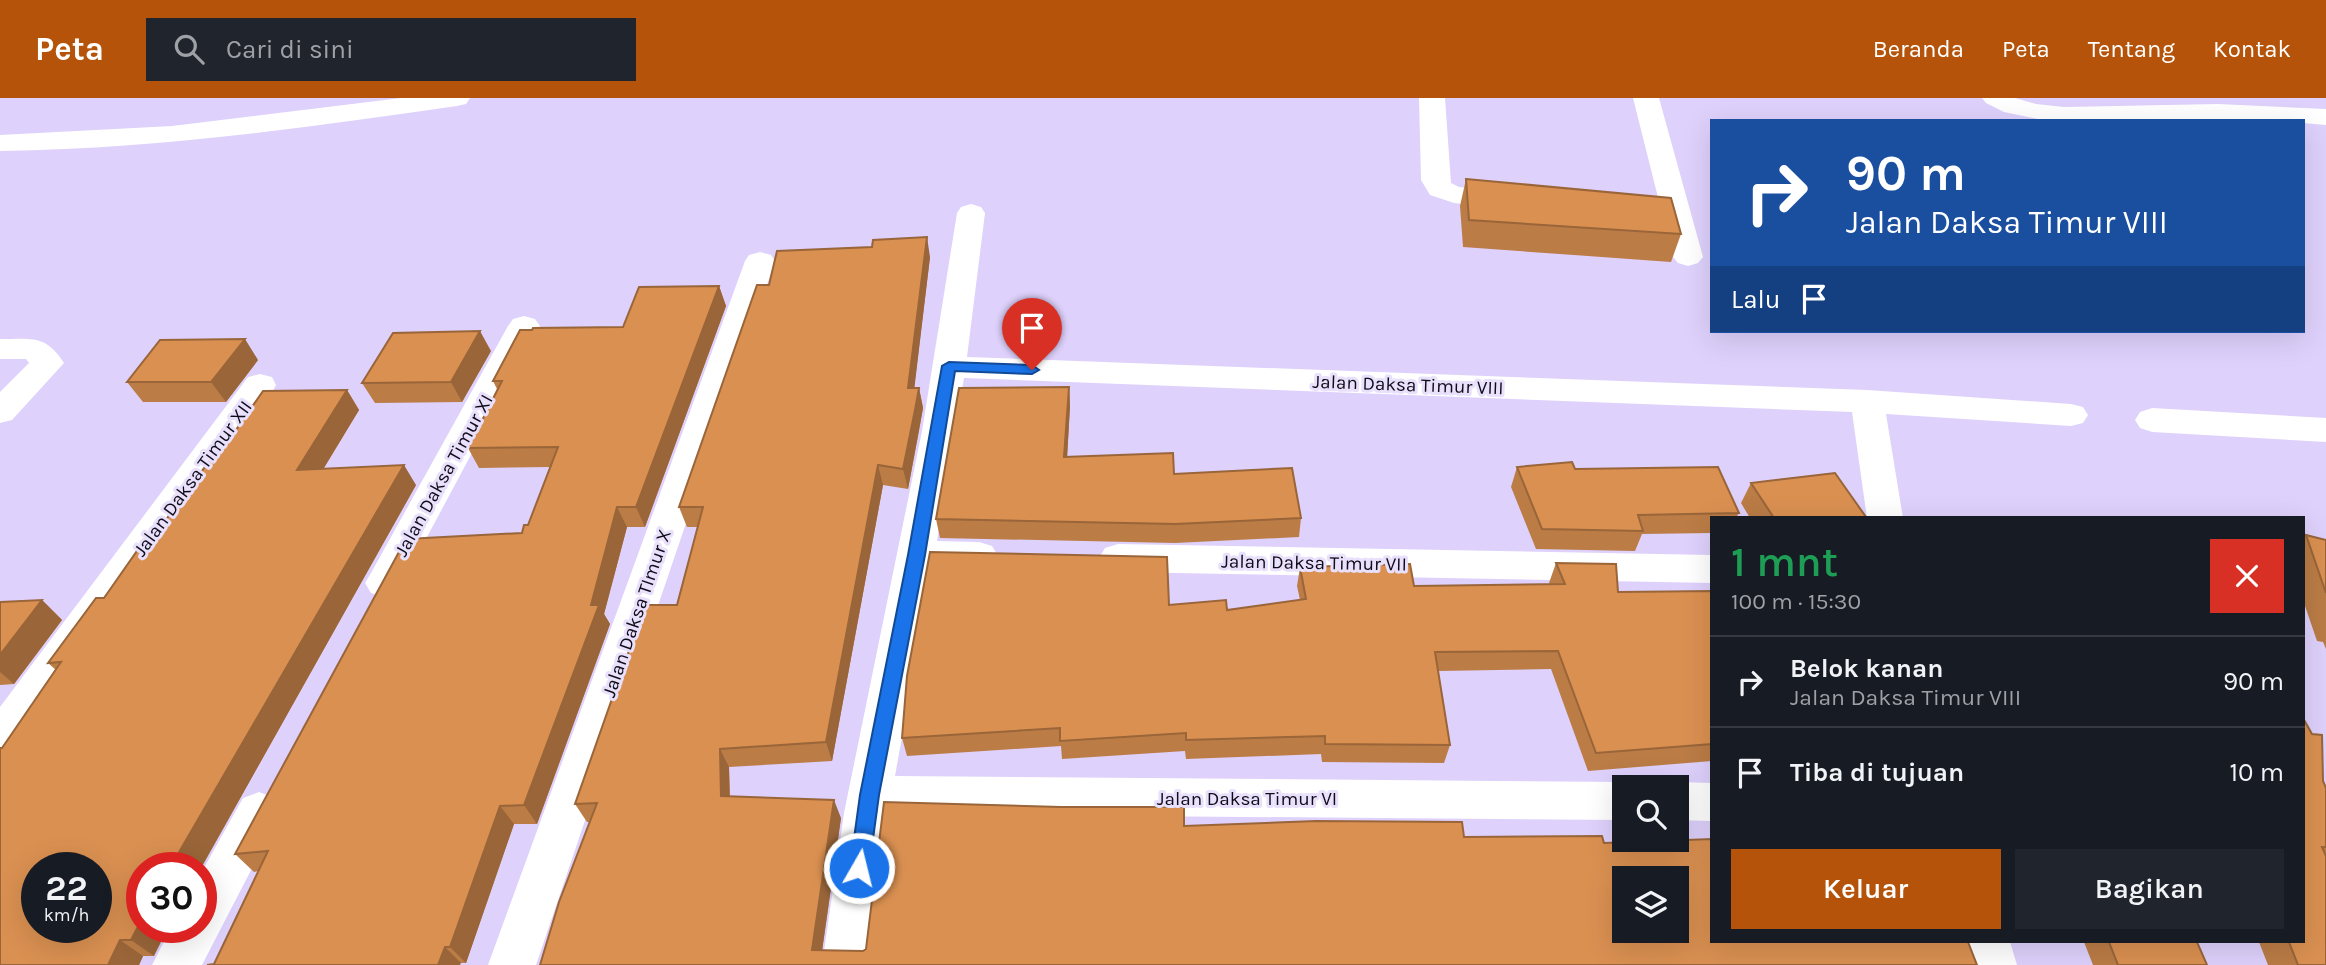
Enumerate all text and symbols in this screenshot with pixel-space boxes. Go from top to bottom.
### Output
search box [146,18,636,81]
text: Peta [35,30,104,68]
icon: search [170,30,208,68]
text: Cari di sini [226,34,354,65]
text: Beranda [1873,35,1964,63]
text: Peta [2002,35,2050,63]
text: Tentang [2088,35,2175,63]
text: Kontak [2213,35,2291,63]
text: 90 m [1846,145,1966,202]
icon: right [1731,147,1822,238]
text: Jalan Daksa Timur VIII [1846,204,2168,241]
icon: arrive [1795,280,1833,318]
text: Lalu [1731,284,1781,315]
pin [1002,298,1062,370]
icon: arrive [1013,309,1051,347]
street label: Jalan Daksa Timur VIII [1312,371,1504,399]
street label: Jalan Daksa Timur XI [390,391,498,560]
street label: Jalan Daksa Timur XII [129,396,257,561]
street label: Jalan Daksa TImur X [598,526,676,700]
text: 1 mnt [1731,537,1838,587]
button: close [2210,539,2284,613]
street label: Jalan Daksa Timur VII [1221,550,1407,576]
text: 100 m · 15:30 [1731,588,1861,615]
text: Belok kanan [1790,653,1943,684]
icon: right [1731,663,1769,701]
text: 90 m [2223,666,2284,697]
text: Jalan Daksa Timur VIII [1790,684,2021,711]
icon: arrive [1731,754,1769,792]
text: Tiba di tujuan [1790,757,1964,788]
text: 10 m [2229,757,2284,788]
map controls [1612,775,1689,943]
button: search [1612,775,1689,852]
street label: Jalan Daksa Timur VI [1157,788,1337,810]
position arrow [822,831,896,905]
button: Keluar [1731,849,2001,929]
button: Bagikan [2015,849,2284,929]
speed limit sign: 30 [126,852,217,943]
button: layers [1612,866,1689,943]
text: 22 [45,868,88,909]
text: km/h [44,904,89,926]

